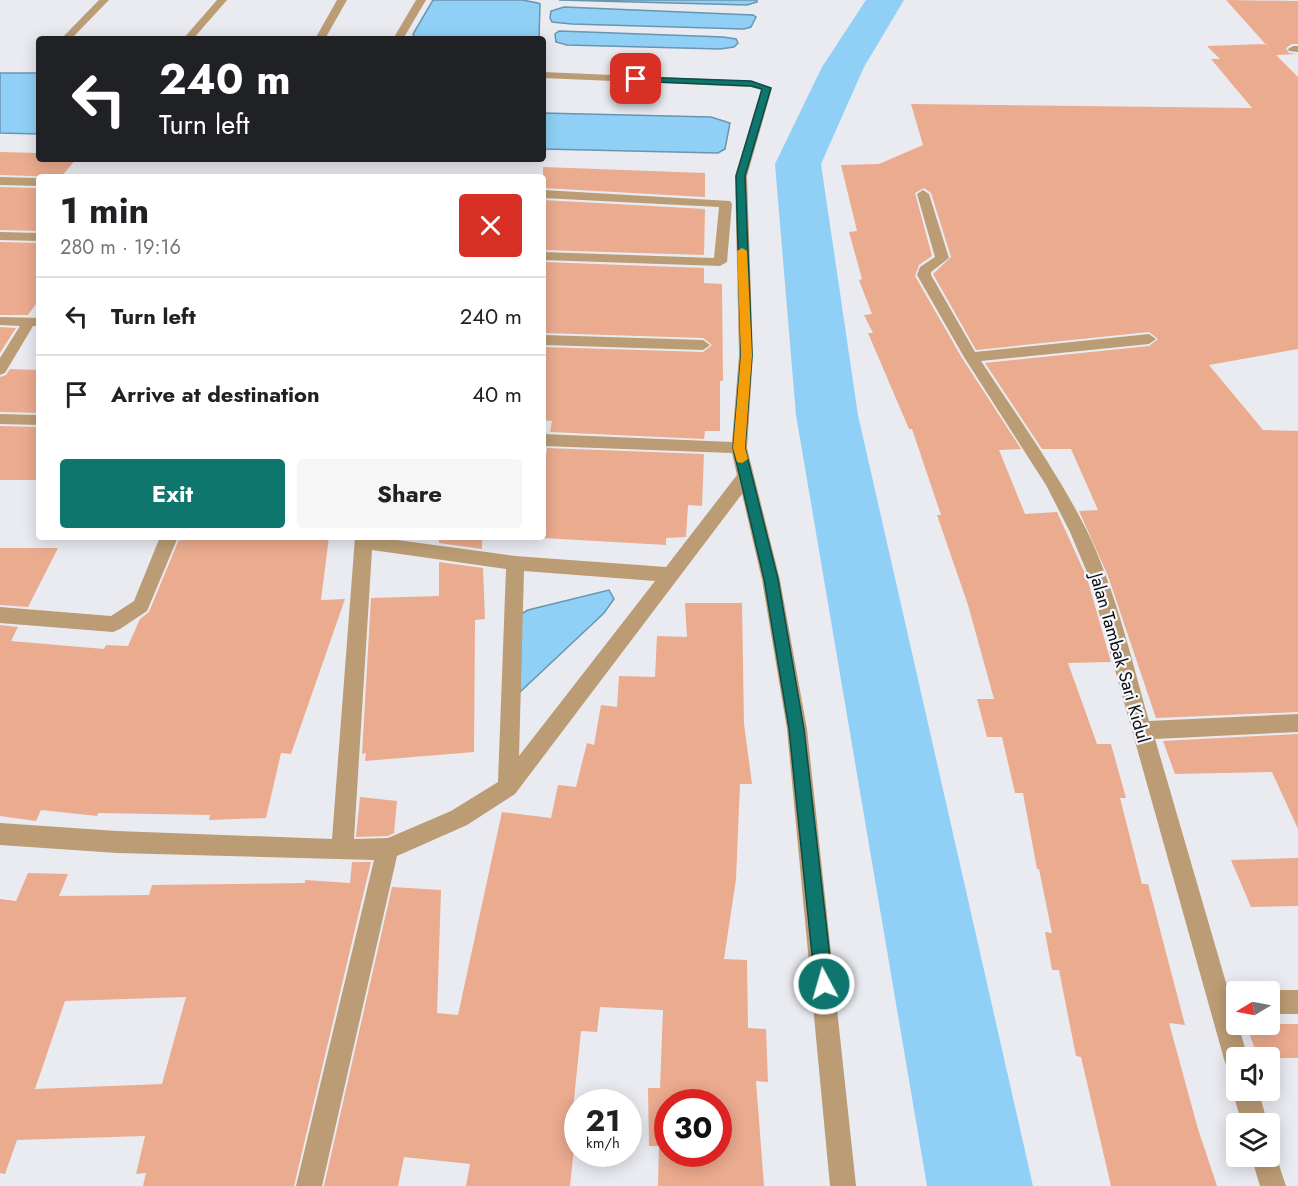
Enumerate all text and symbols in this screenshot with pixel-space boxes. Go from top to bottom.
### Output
text: 240 m [159,49,291,110]
pin [610,53,661,104]
icon: left [60,60,138,138]
icon: arrive [619,62,652,95]
text: Turn left [159,105,249,144]
text: 1 min [60,184,149,236]
button: close [459,194,522,257]
text: 280 m · 19:16 [60,233,181,262]
icon: left [60,300,93,333]
text: Turn left [111,300,196,332]
text: 240 m [460,300,522,332]
icon: arrive [60,378,93,411]
text: Arrive at destination [111,378,320,410]
text: 40 m [472,378,522,410]
button: Exit [60,459,285,528]
button: Share [297,459,522,528]
street label: Jalan Tambak Sari Kidul [1083,568,1157,746]
position arrow [792,952,856,1016]
north arrow [1226,981,1280,1035]
map controls [1226,981,1280,1167]
button: sound [1226,1047,1280,1101]
speed limit sign: 30 [654,1089,732,1167]
text: 21 [586,1099,620,1142]
button: layers [1226,1113,1280,1167]
text: km/h [586,1132,620,1154]

